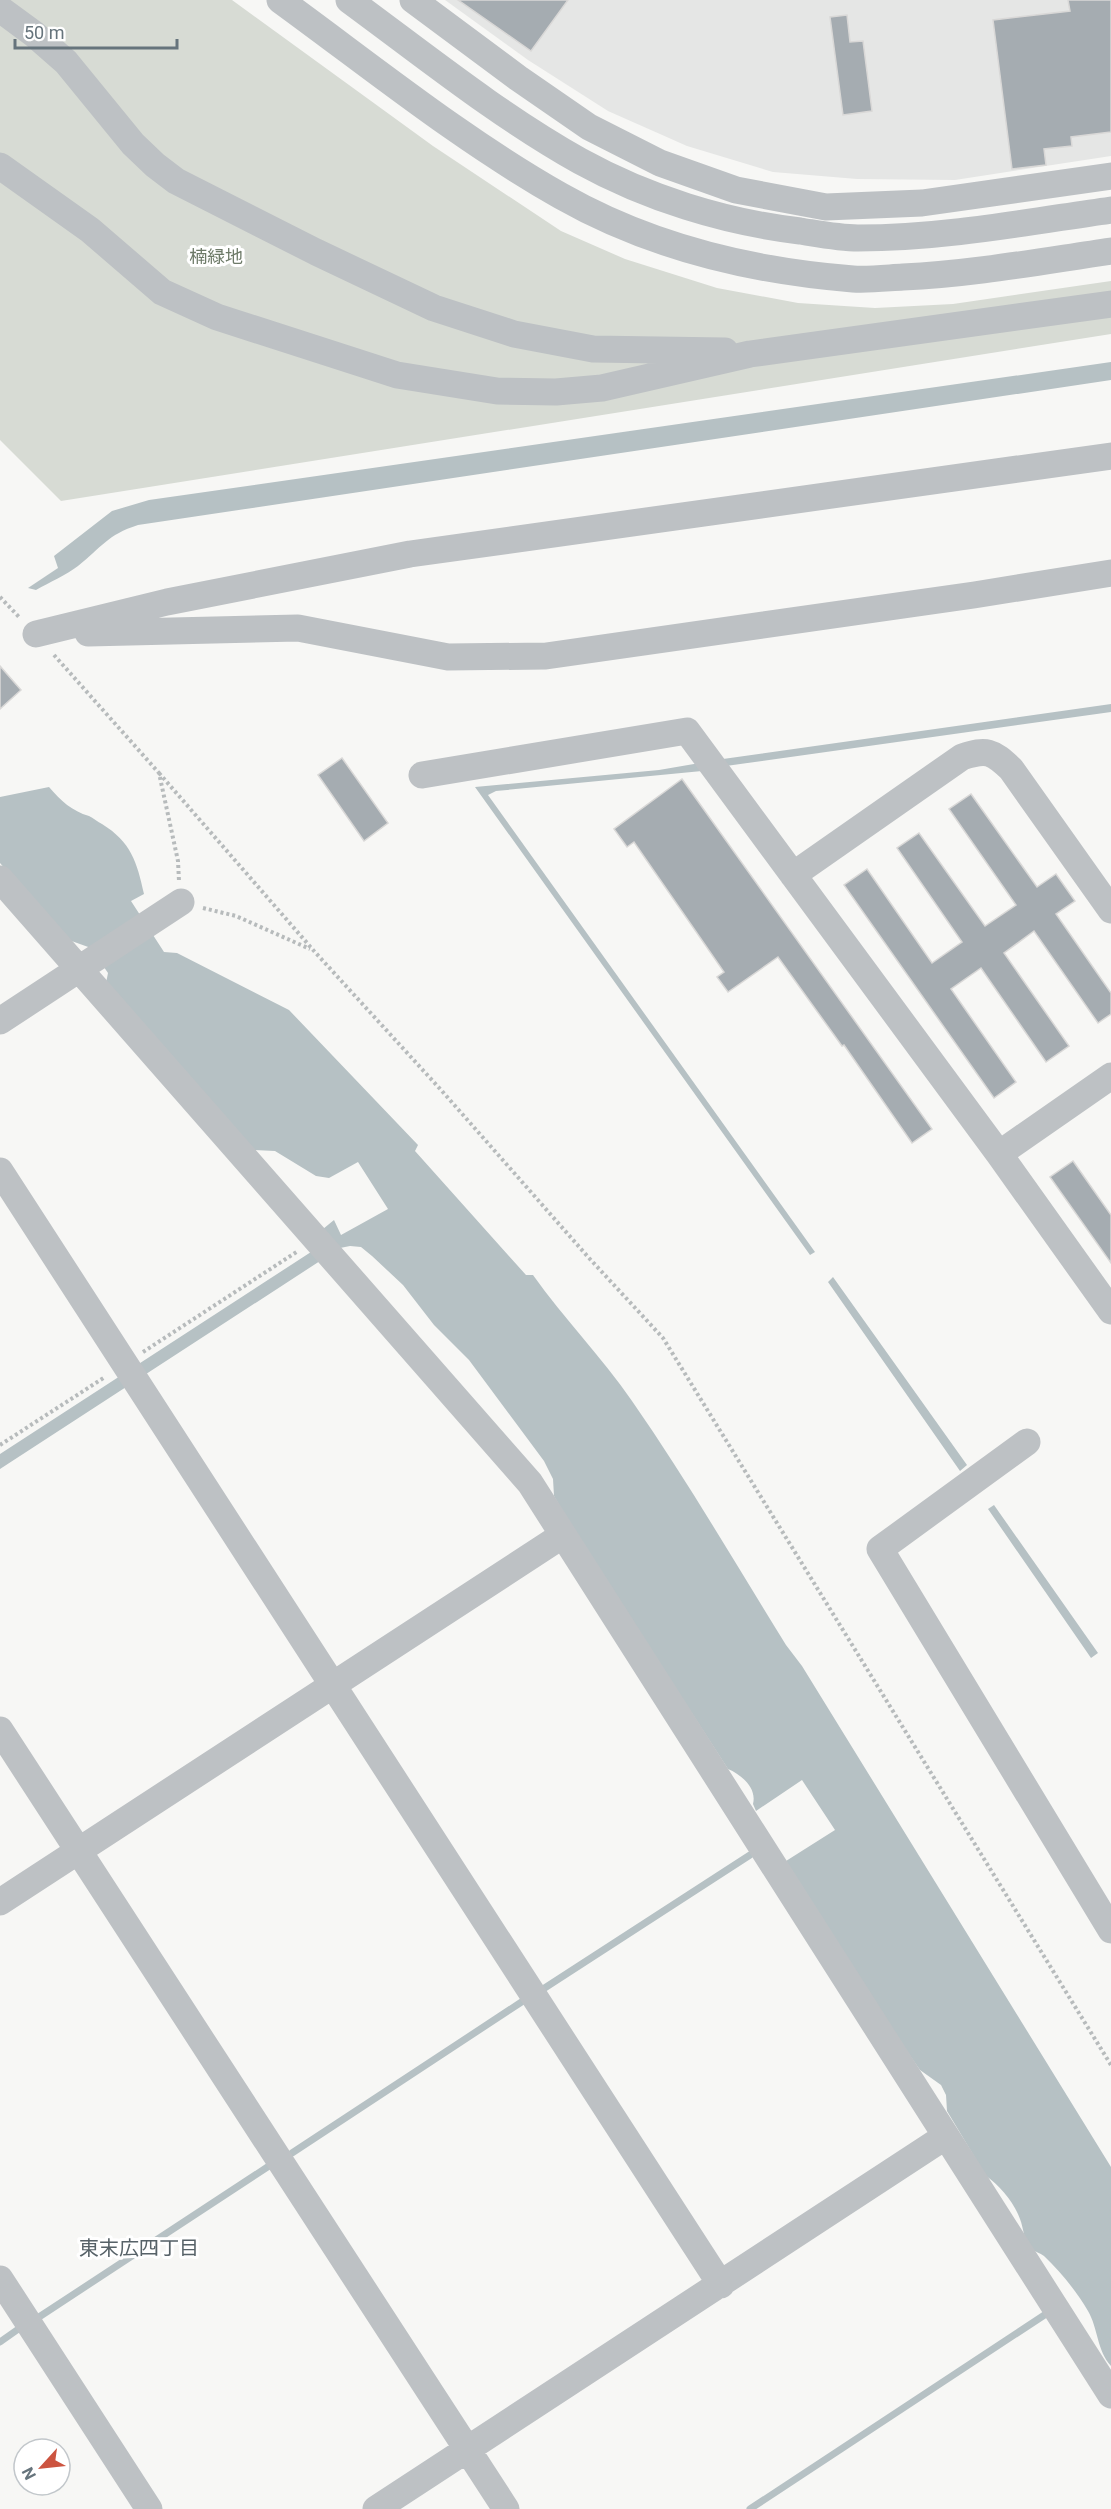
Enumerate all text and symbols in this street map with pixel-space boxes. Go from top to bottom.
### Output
scale bar [15,12,177,50]
text: 50 m [24,22,64,43]
park label: 楠緑地 [189,246,243,267]
district label: 東末広四丁目 [79,2236,199,2260]
north arrow [12,2437,72,2497]
text: N [18,2464,40,2483]

